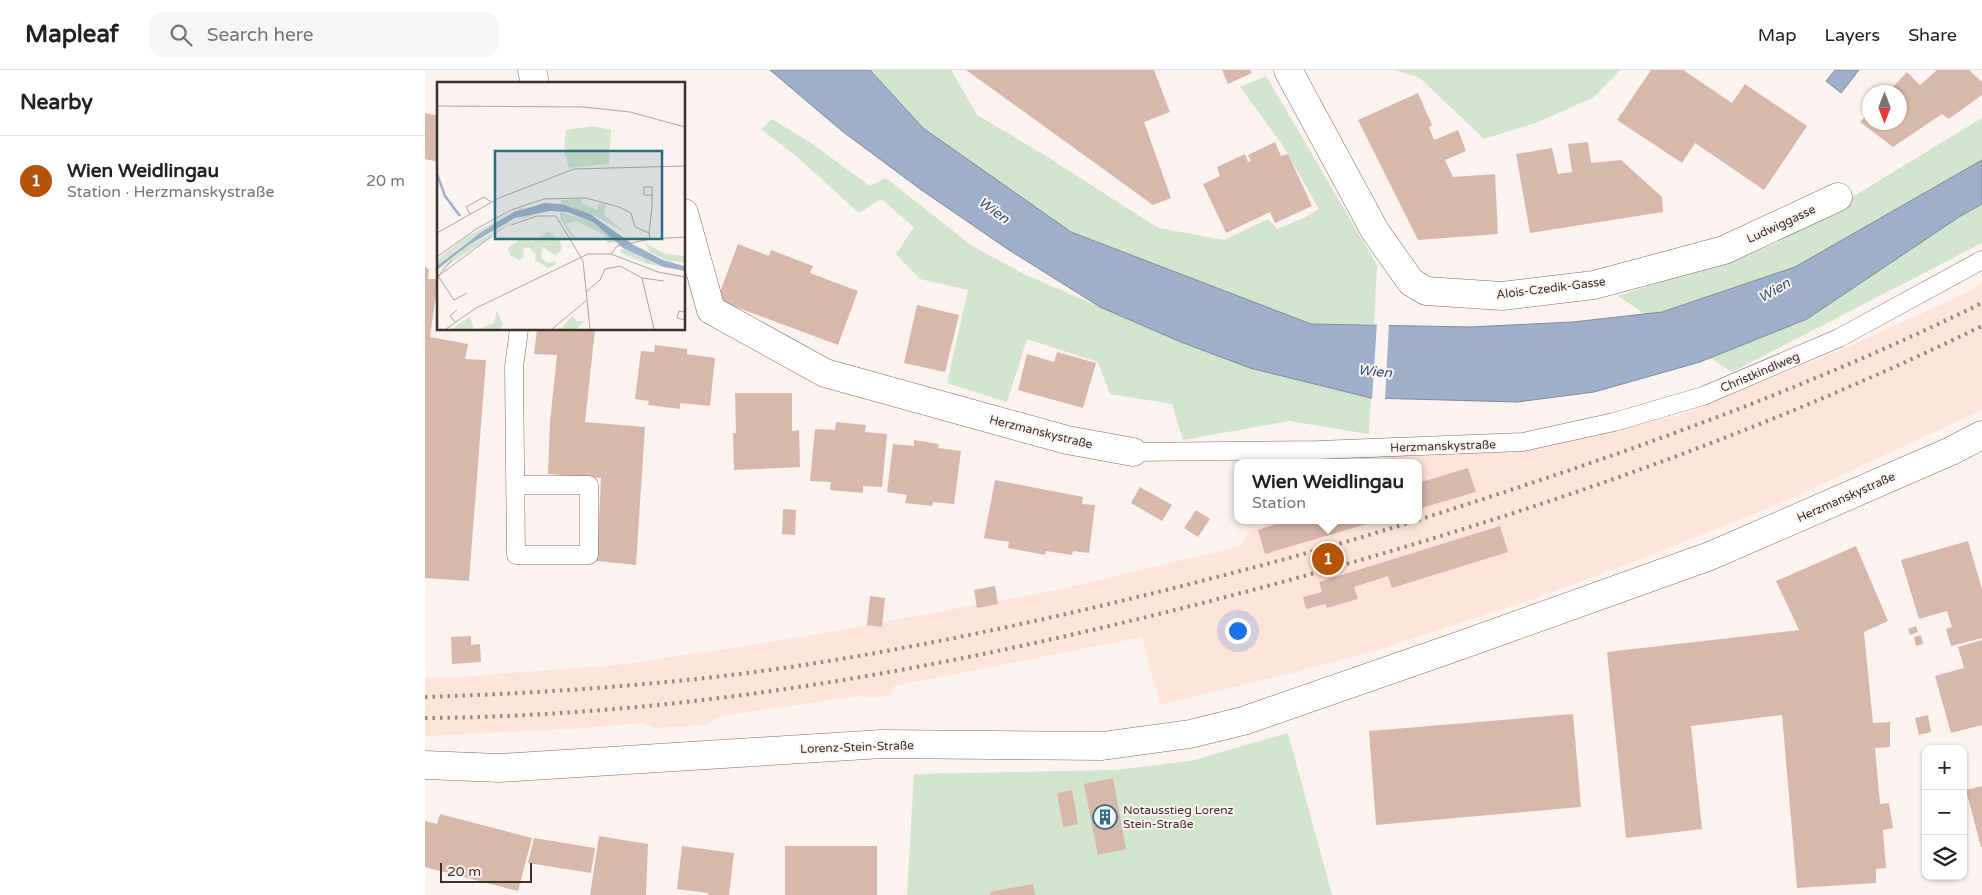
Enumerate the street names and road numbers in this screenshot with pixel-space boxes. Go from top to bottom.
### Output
street label: Ludwiggasse [1744,202,1818,246]
street label: Alois-Czedik-Gasse [1496,274,1607,302]
street label: Christkindlweg [1718,349,1802,395]
street label: Herzmanskystraße [988,412,1094,452]
street label: Herzmanskystraße [1390,437,1496,455]
street label: Herzmanskystraße [1795,469,1897,525]
street label: Lorenz-Stein-Straße [800,738,914,756]

